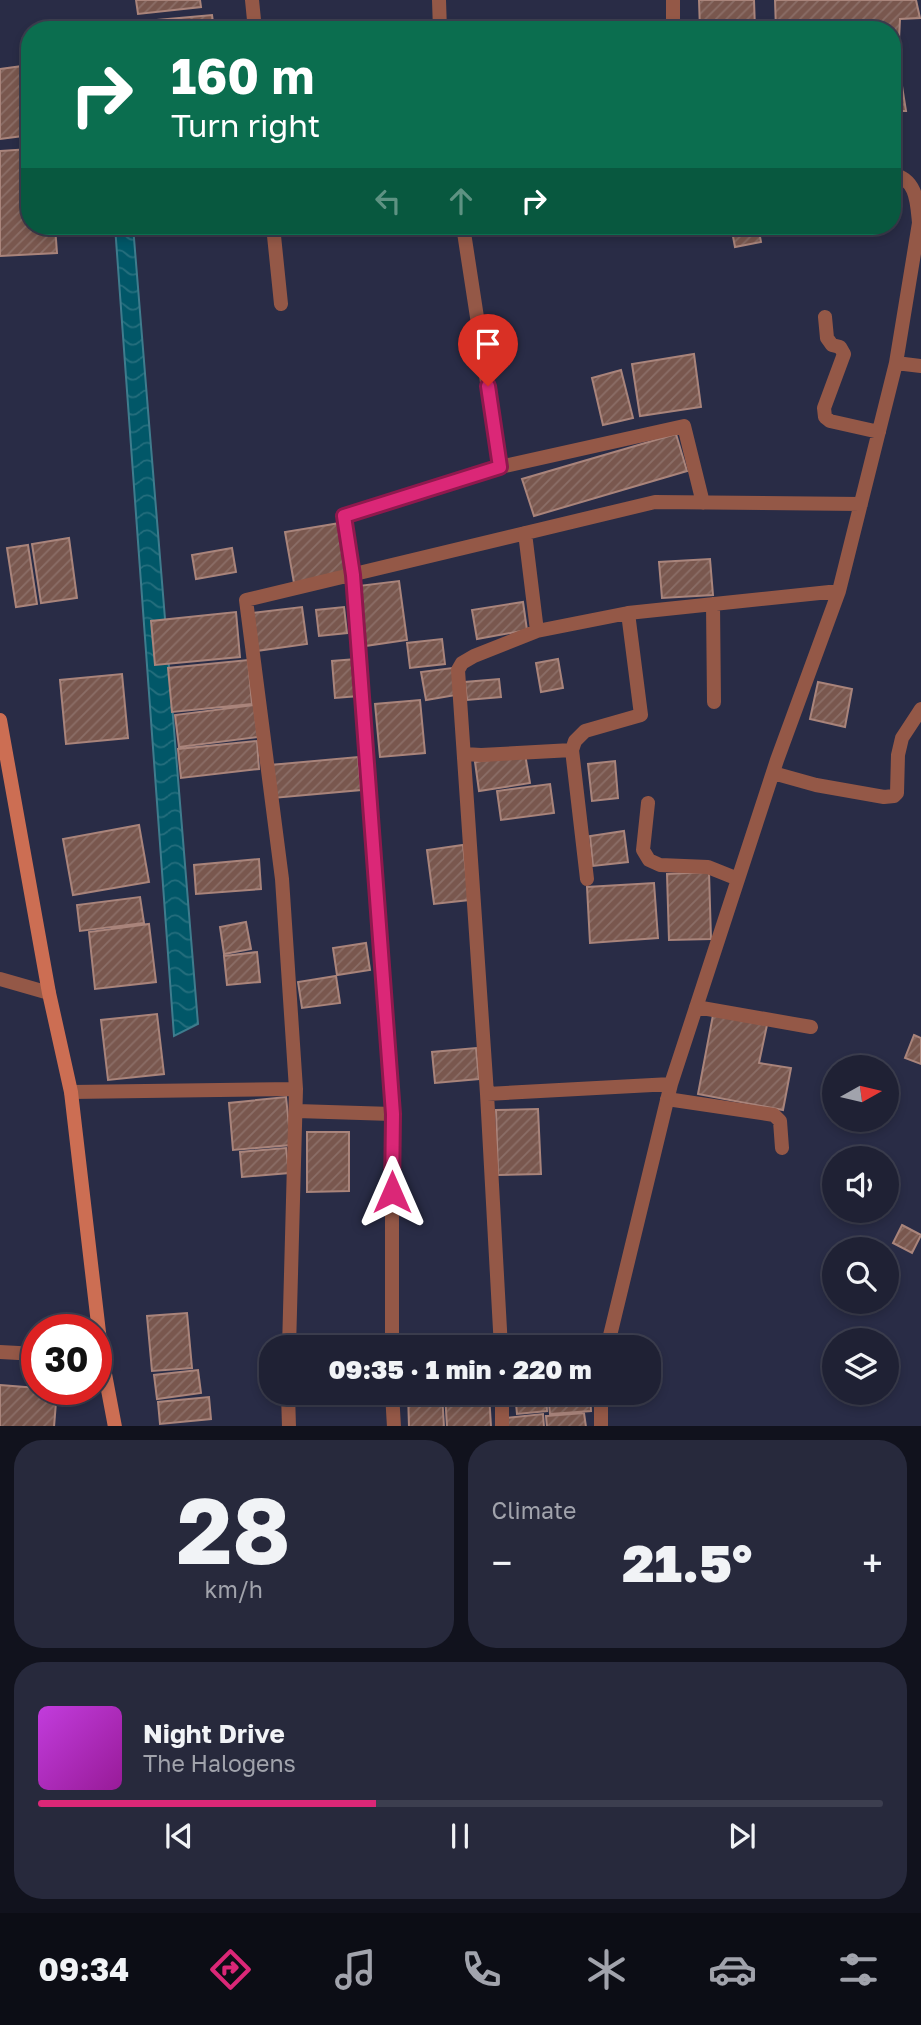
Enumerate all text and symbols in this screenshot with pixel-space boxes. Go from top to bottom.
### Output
text: 160 m [171,46,314,105]
icon: right [56,49,147,140]
text: Turn right [171,106,320,144]
icon: left [369,182,407,220]
icon: ahead [442,182,480,220]
icon: right [515,182,553,220]
pin [458,314,518,386]
icon: arrive [469,325,507,363]
north arrow [822,1055,900,1132]
map controls [822,1055,899,1405]
button: sound [822,1146,899,1223]
position arrow [355,1155,429,1229]
button: search [822,1237,899,1314]
speed limit sign: 30 [21,1314,112,1405]
button: layers [822,1328,899,1405]
text: 09:35 · 1 min · 220 m [328,1354,592,1385]
text: 28 [177,1475,291,1584]
text: Climate [492,1496,576,1524]
text: 21.5° [622,1531,752,1593]
text: − [492,1540,512,1585]
text: + [862,1540,883,1585]
text: km/h [204,1575,263,1603]
text: Night Drive [143,1718,285,1749]
text: The Halogens [143,1749,296,1777]
icon: previous [160,1817,198,1855]
icon: pause [441,1817,479,1855]
icon: next [723,1817,761,1855]
icon: directions [206,1945,255,1994]
icon: music [331,1945,380,1994]
icon: phone [457,1945,506,1994]
icon: climate [582,1945,631,1994]
icon: car [708,1945,757,1994]
icon: filters [834,1945,883,1994]
text: 09:34 [38,1950,129,1988]

